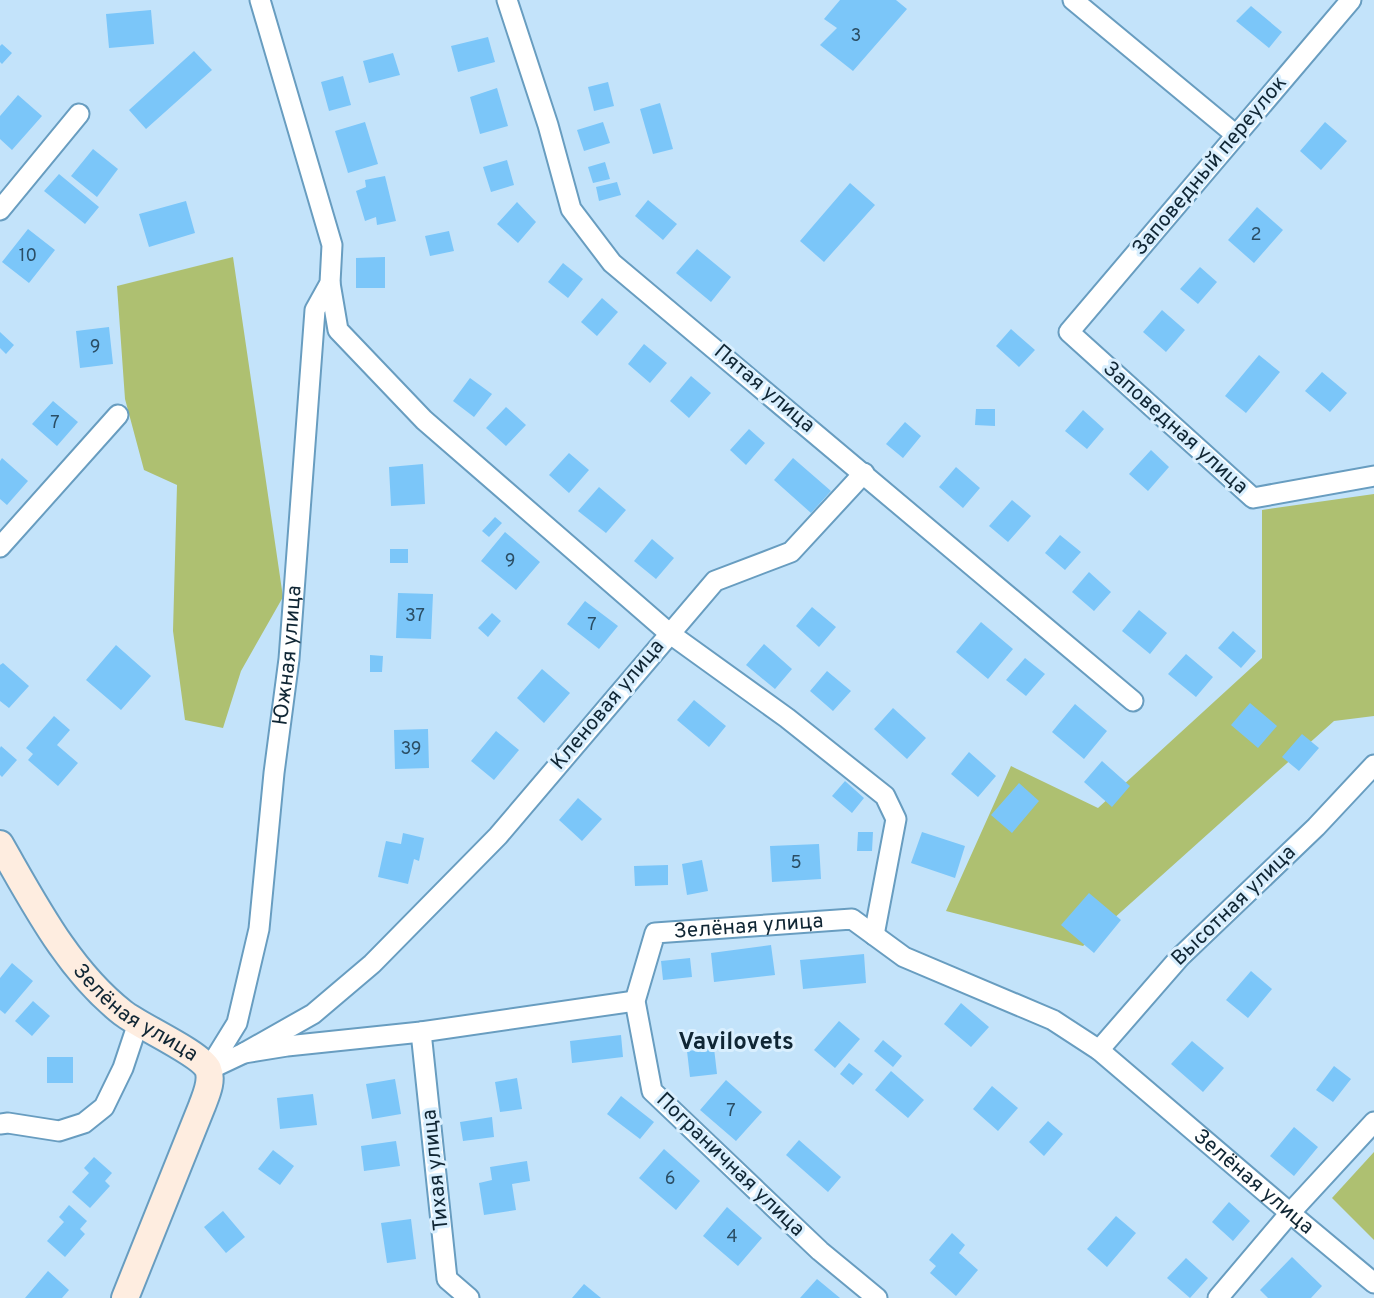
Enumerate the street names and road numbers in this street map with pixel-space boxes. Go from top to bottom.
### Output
street label: Заповедный переулок [1127,70,1293,262]
street label: Пятая улица [708,339,820,439]
street label: Заповедная улица [1097,356,1253,500]
street label: Южная улица [267,584,308,727]
street label: Кленовая улица [545,634,671,776]
street label: Высотная улица [1166,840,1302,972]
street label: Зелёная улица [673,908,824,945]
street label: Зелёная улица [67,958,203,1068]
street label: Пограничная улица [650,1087,810,1243]
street label: Тихая улица [416,1108,456,1232]
street label: Зелёная улица [1188,1123,1319,1241]

